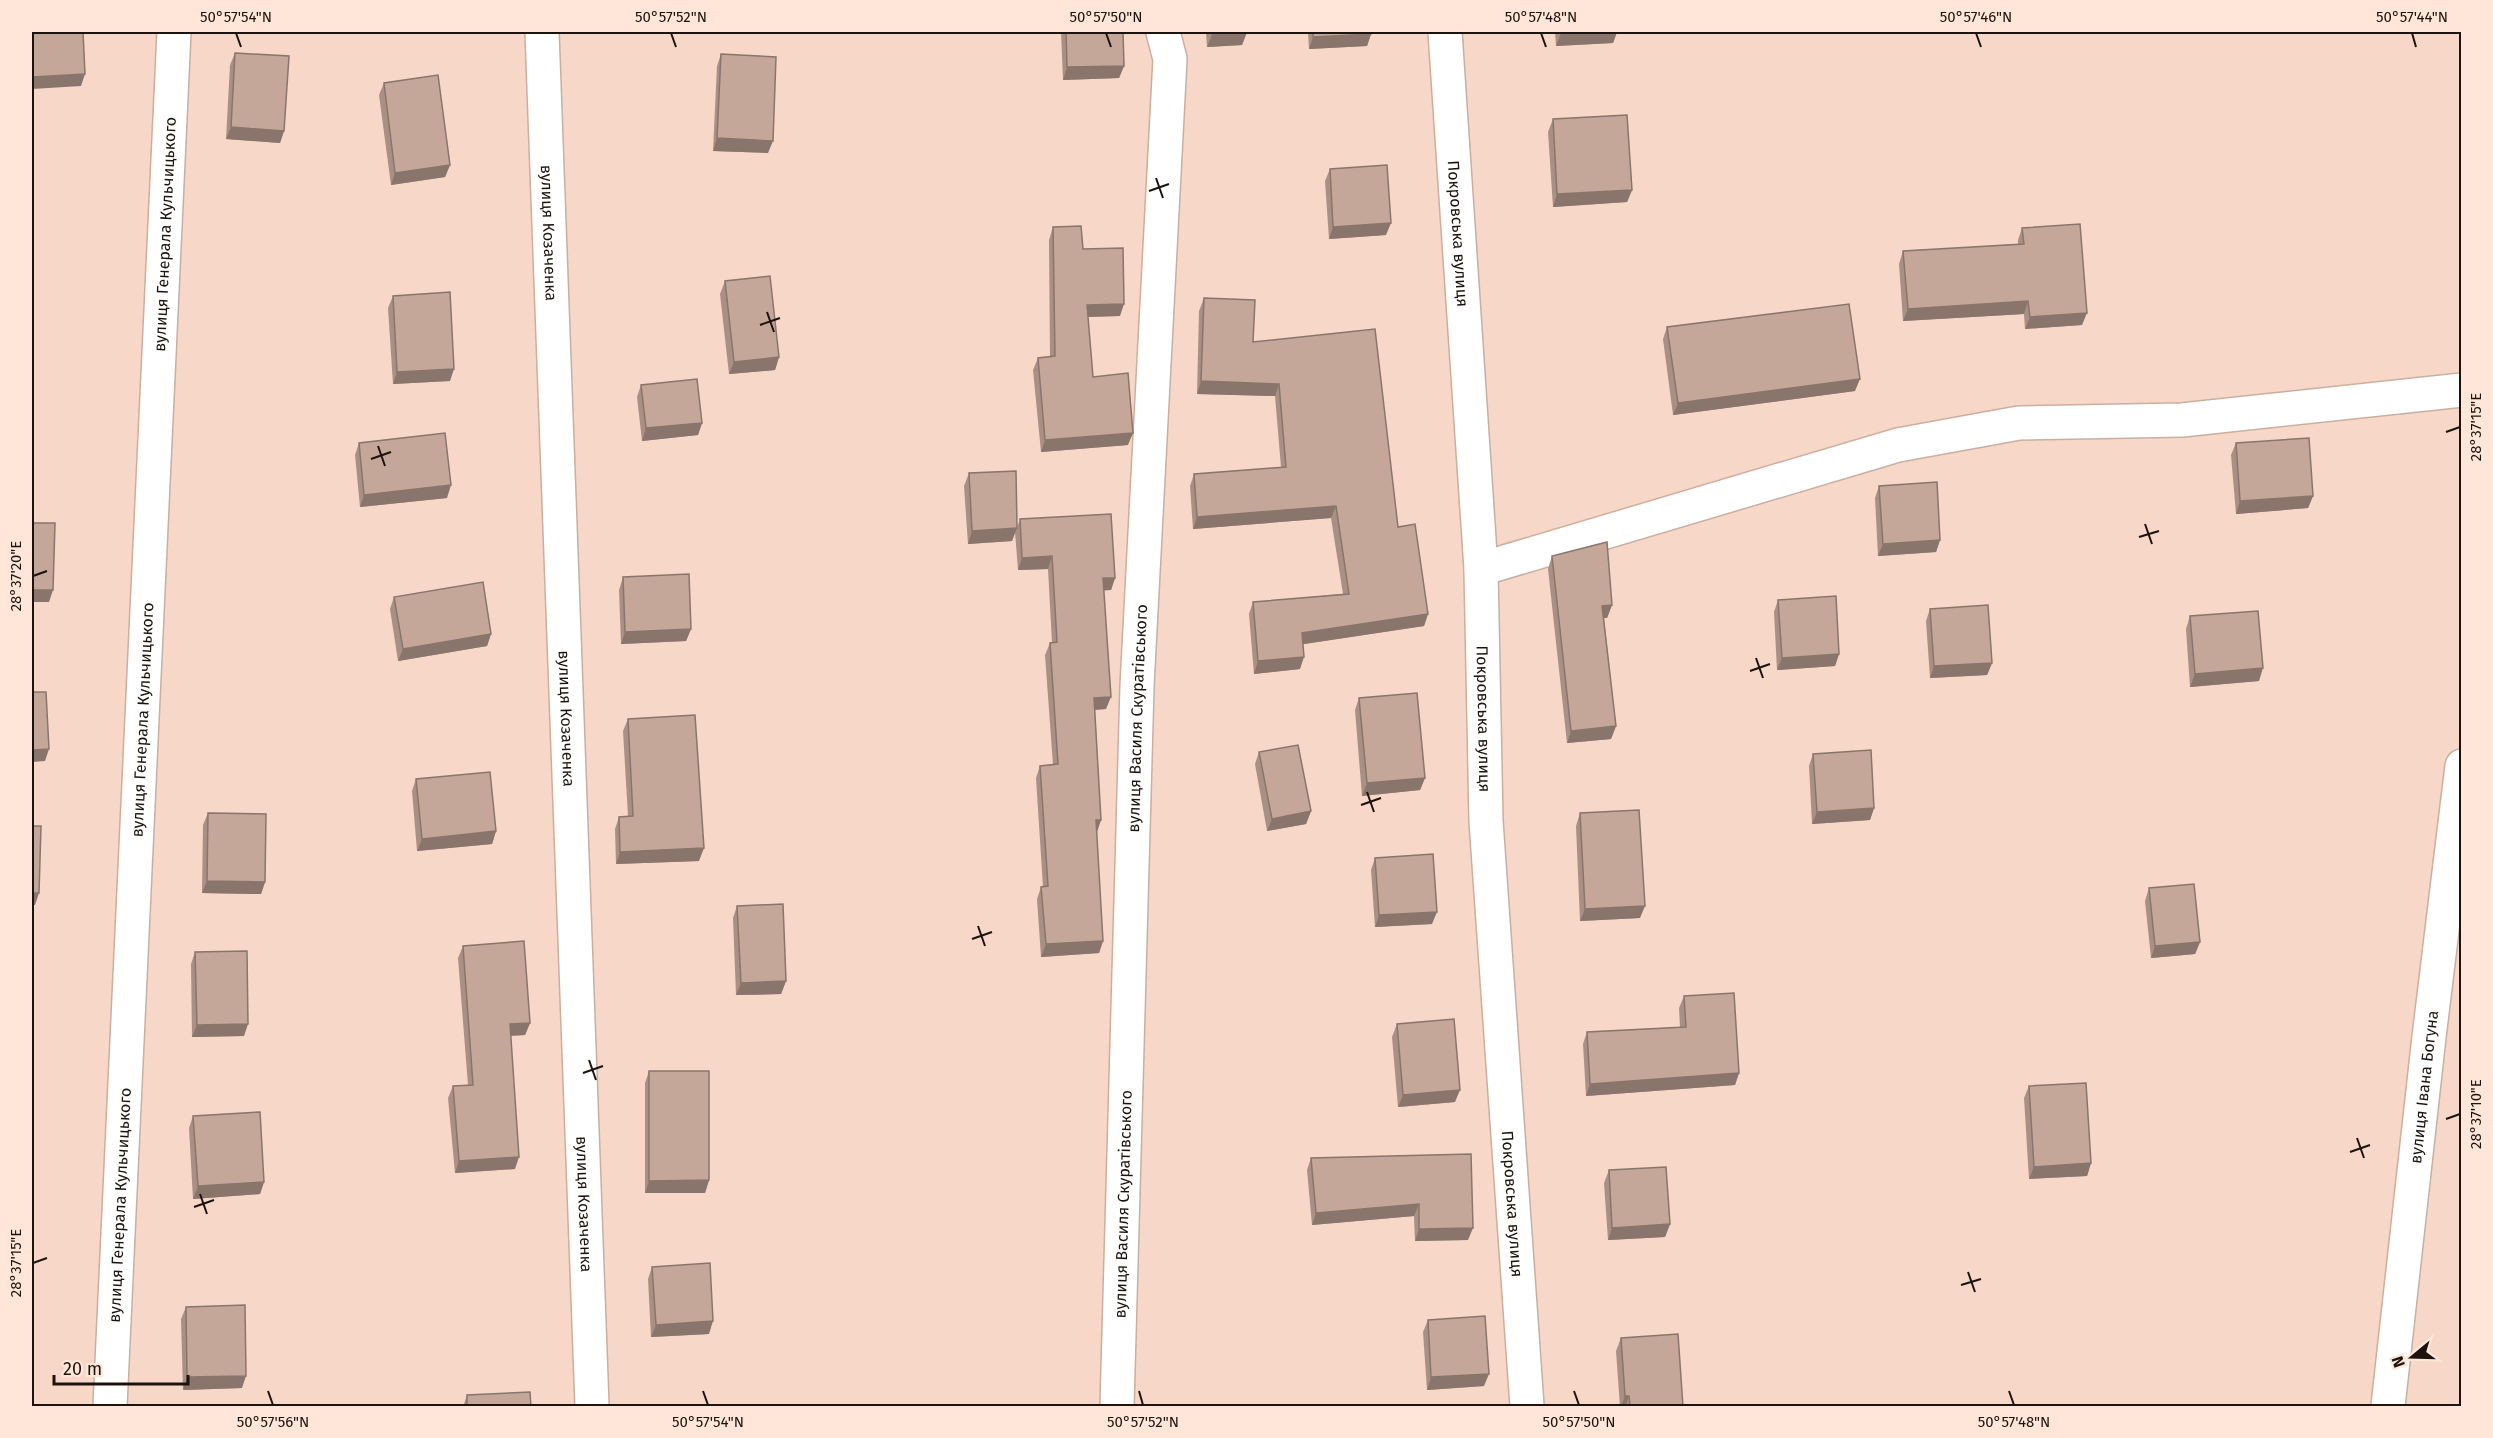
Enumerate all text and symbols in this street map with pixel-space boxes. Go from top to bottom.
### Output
text: 50°57'54"N [200,8,272,26]
text: 50°57'52"N [635,8,707,26]
text: 50°57'50"N [1070,8,1142,26]
text: 50°57'48"N [1505,8,1577,26]
text: 50°57'46"N [1940,8,2012,26]
text: 50°57'44"N [2376,8,2448,26]
street label: вулиця Генерала Кульчицького [150,116,180,352]
street label: Покровська вулиця [1444,160,1473,307]
street label: вулиця Козаченка [537,164,561,301]
text: 28°37'15"E [2467,393,2485,461]
text: 28°37'20"E [7,541,25,611]
street label: вулиця Генерала Кульчицького [127,602,157,838]
street label: вулиця Василя Скуратівського [1123,604,1151,833]
street label: Покровська вулиця [1473,645,1495,792]
street label: вулиця Козаченка [555,650,579,787]
street label: вулиця Івана Богуна [2405,1009,2442,1165]
text: 28°37'10"E [2467,1079,2485,1149]
street label: вулиця Генерала Кульчицького [104,1087,134,1323]
street label: вулиця Василя Скуратівського [1110,1090,1135,1319]
street label: Покровська вулиця [1498,1130,1527,1278]
street label: вулиця Козаченка [573,1136,597,1273]
text: 28°37'15"E [7,1229,25,1297]
north arrow [2382,1327,2442,1387]
scale bar [54,1348,188,1386]
text: N [2388,1354,2409,1370]
text: 20 m [63,1358,102,1380]
text: 50°57'56"N [237,1413,309,1431]
text: 50°57'54"N [672,1413,744,1431]
text: 50°57'52"N [1107,1413,1179,1431]
text: 50°57'50"N [1543,1413,1615,1431]
text: 50°57'48"N [1978,1413,2050,1431]

